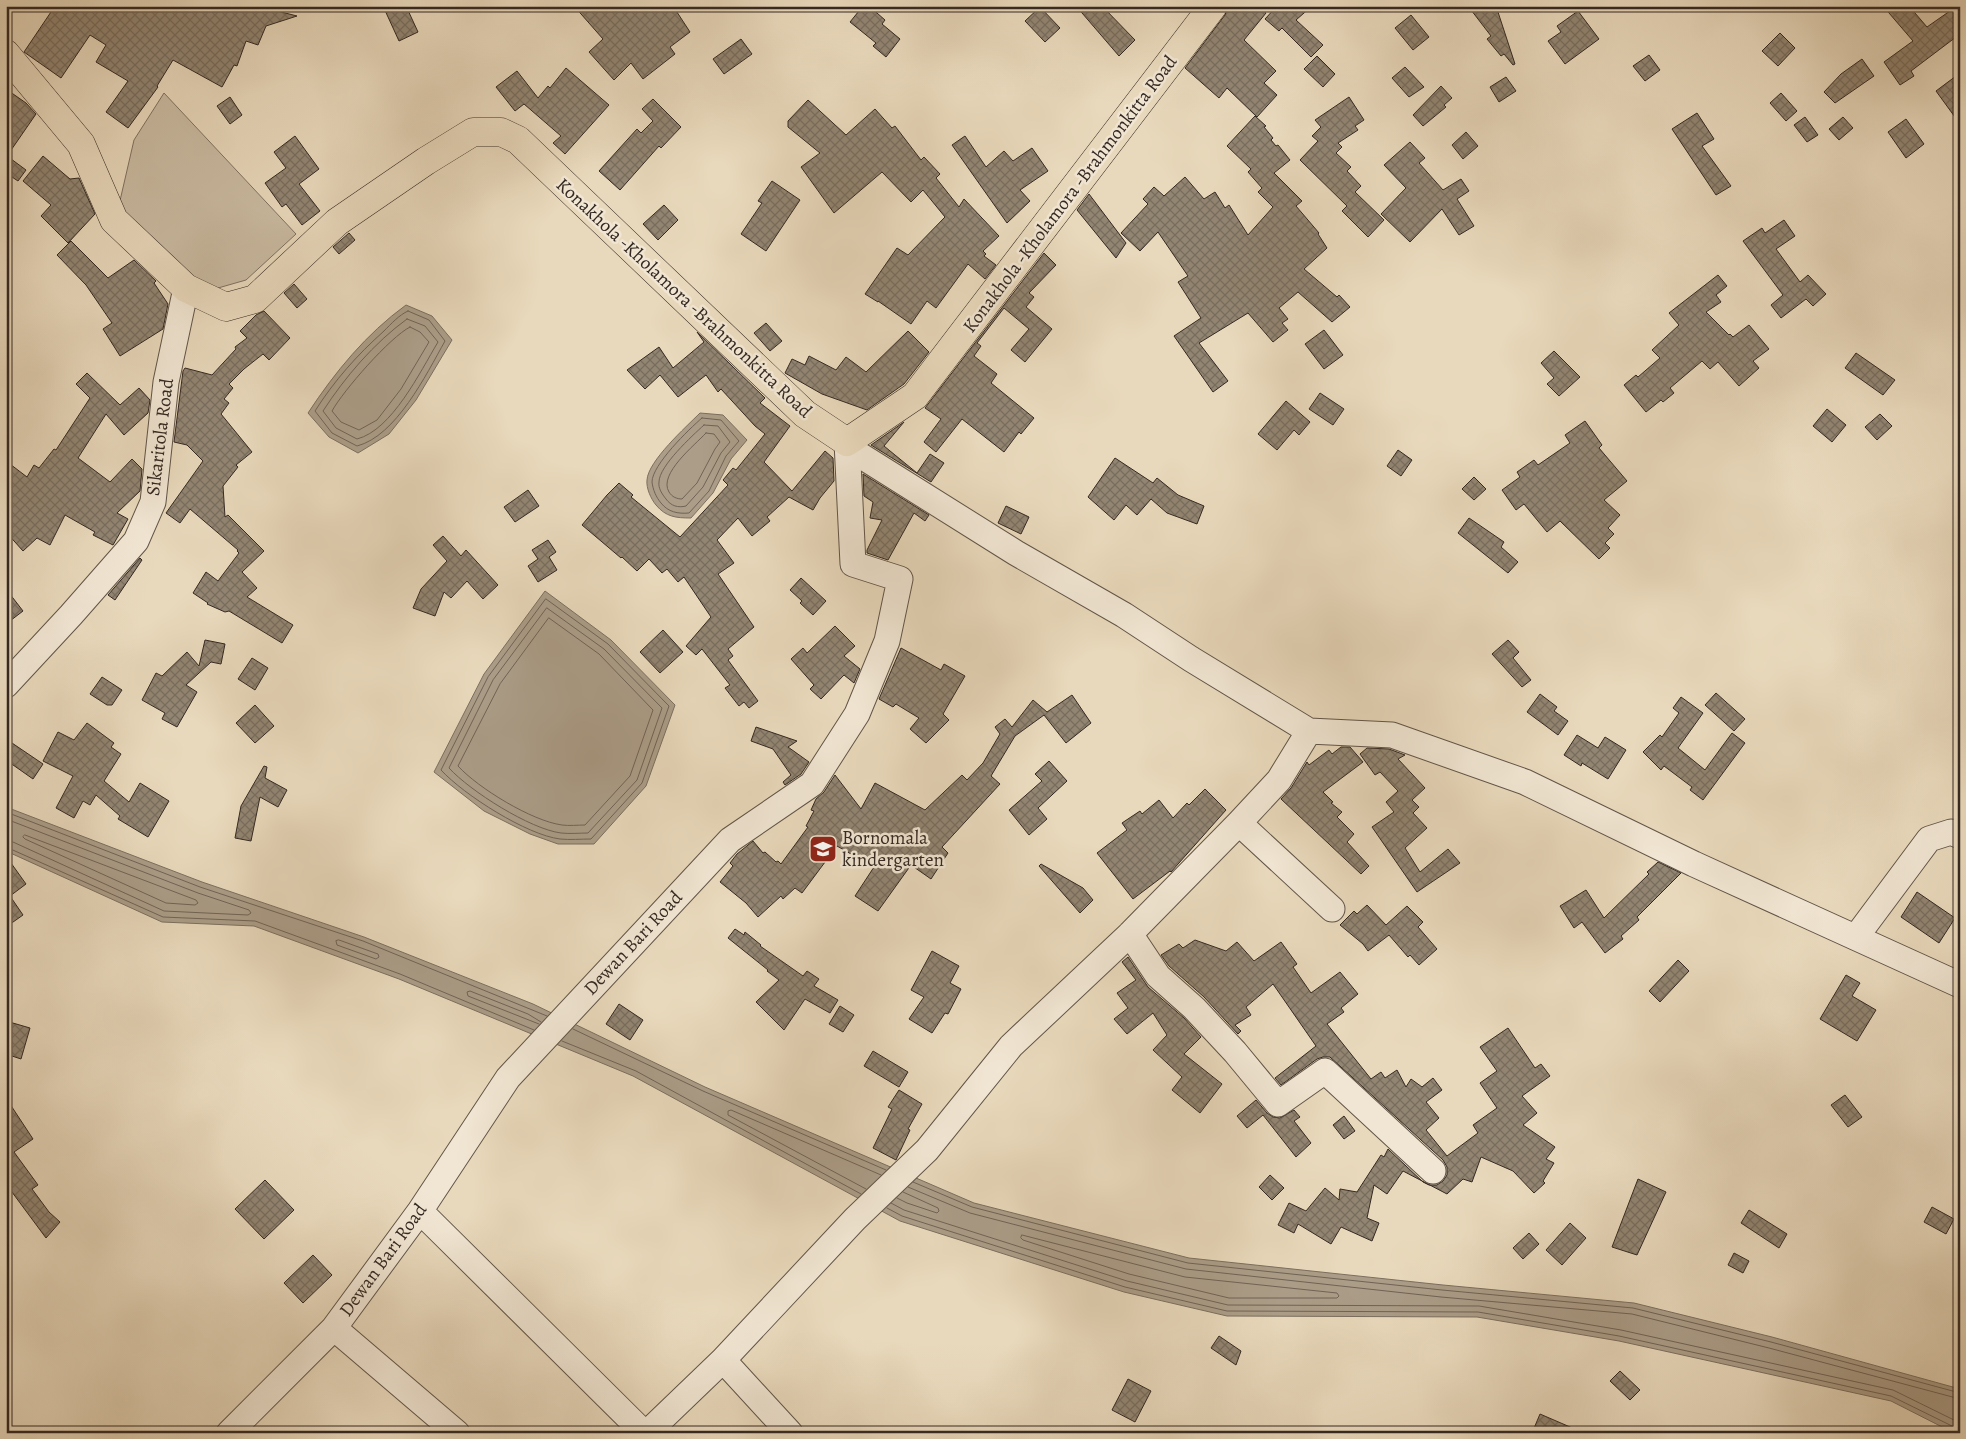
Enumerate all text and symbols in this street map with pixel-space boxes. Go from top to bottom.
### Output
street label: Konakhola -Kholamora -Brahmonkitta Road [957,49,1184,338]
street label: Konakhola -Kholamora -Brahmonkitta Road [550,172,818,424]
street label: Sikaritola Road [140,376,180,497]
place label: Bornomala kindergarten [842,825,944,873]
school or university icon: Bornomala kindergarten [808,834,838,864]
street label: Dewan Bari Road [578,884,689,1001]
street label: Dewan Bari Road [333,1197,433,1322]

